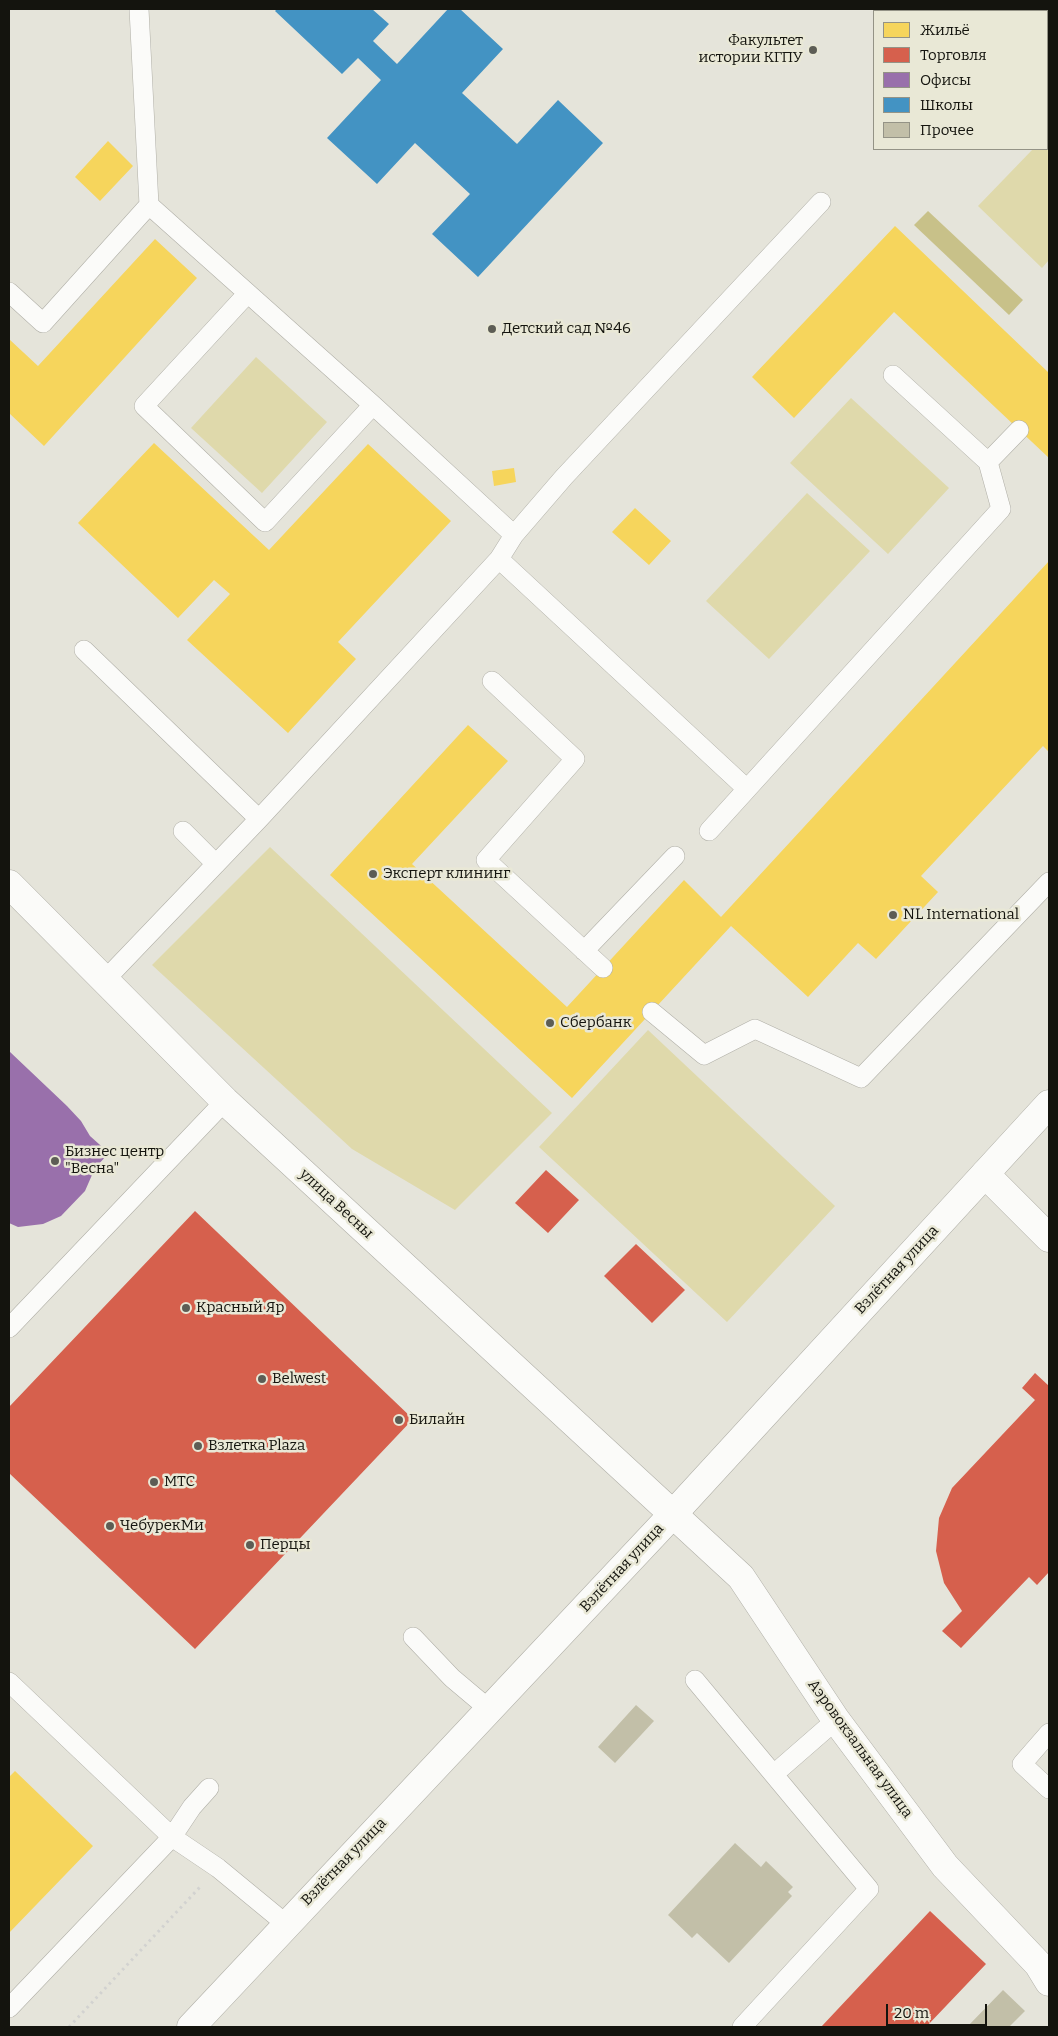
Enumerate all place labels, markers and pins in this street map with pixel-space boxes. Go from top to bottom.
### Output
place label: Факультет истории КГПУ [698,32,803,67]
marker: Факультет истории КГПУ [807,44,819,56]
place label: Детский сад №46 [502,320,631,338]
marker: Детский сад №46 [486,323,498,335]
place label: Эксперт клининг [383,865,510,883]
marker: Эксперт клининг [367,868,379,880]
place label: NL International [903,906,1019,924]
marker: NL International [887,909,899,921]
place label: Сбербанк [560,1014,631,1032]
marker: Сбербанк [544,1017,556,1029]
place label: Бизнес центр "Весна" [65,1143,164,1178]
marker: Бизнес центр "Весна" [49,1155,61,1167]
place label: Красный Яр [196,1299,285,1317]
marker: Красный Яр [180,1302,192,1314]
place label: Belwest [272,1370,326,1388]
marker: Belwest [256,1373,268,1385]
place label: Билайн [409,1411,465,1429]
marker: Билайн [393,1414,405,1426]
place label: Взлетка Plaza [208,1437,305,1455]
marker: Взлетка Plaza [192,1440,204,1452]
place label: МТС [164,1473,195,1491]
marker: МТС [148,1476,160,1488]
place label: ЧебурекМи [120,1517,204,1535]
marker: ЧебурекМи [104,1520,116,1532]
place label: Перцы [260,1536,310,1554]
marker: Перцы [244,1539,256,1551]

